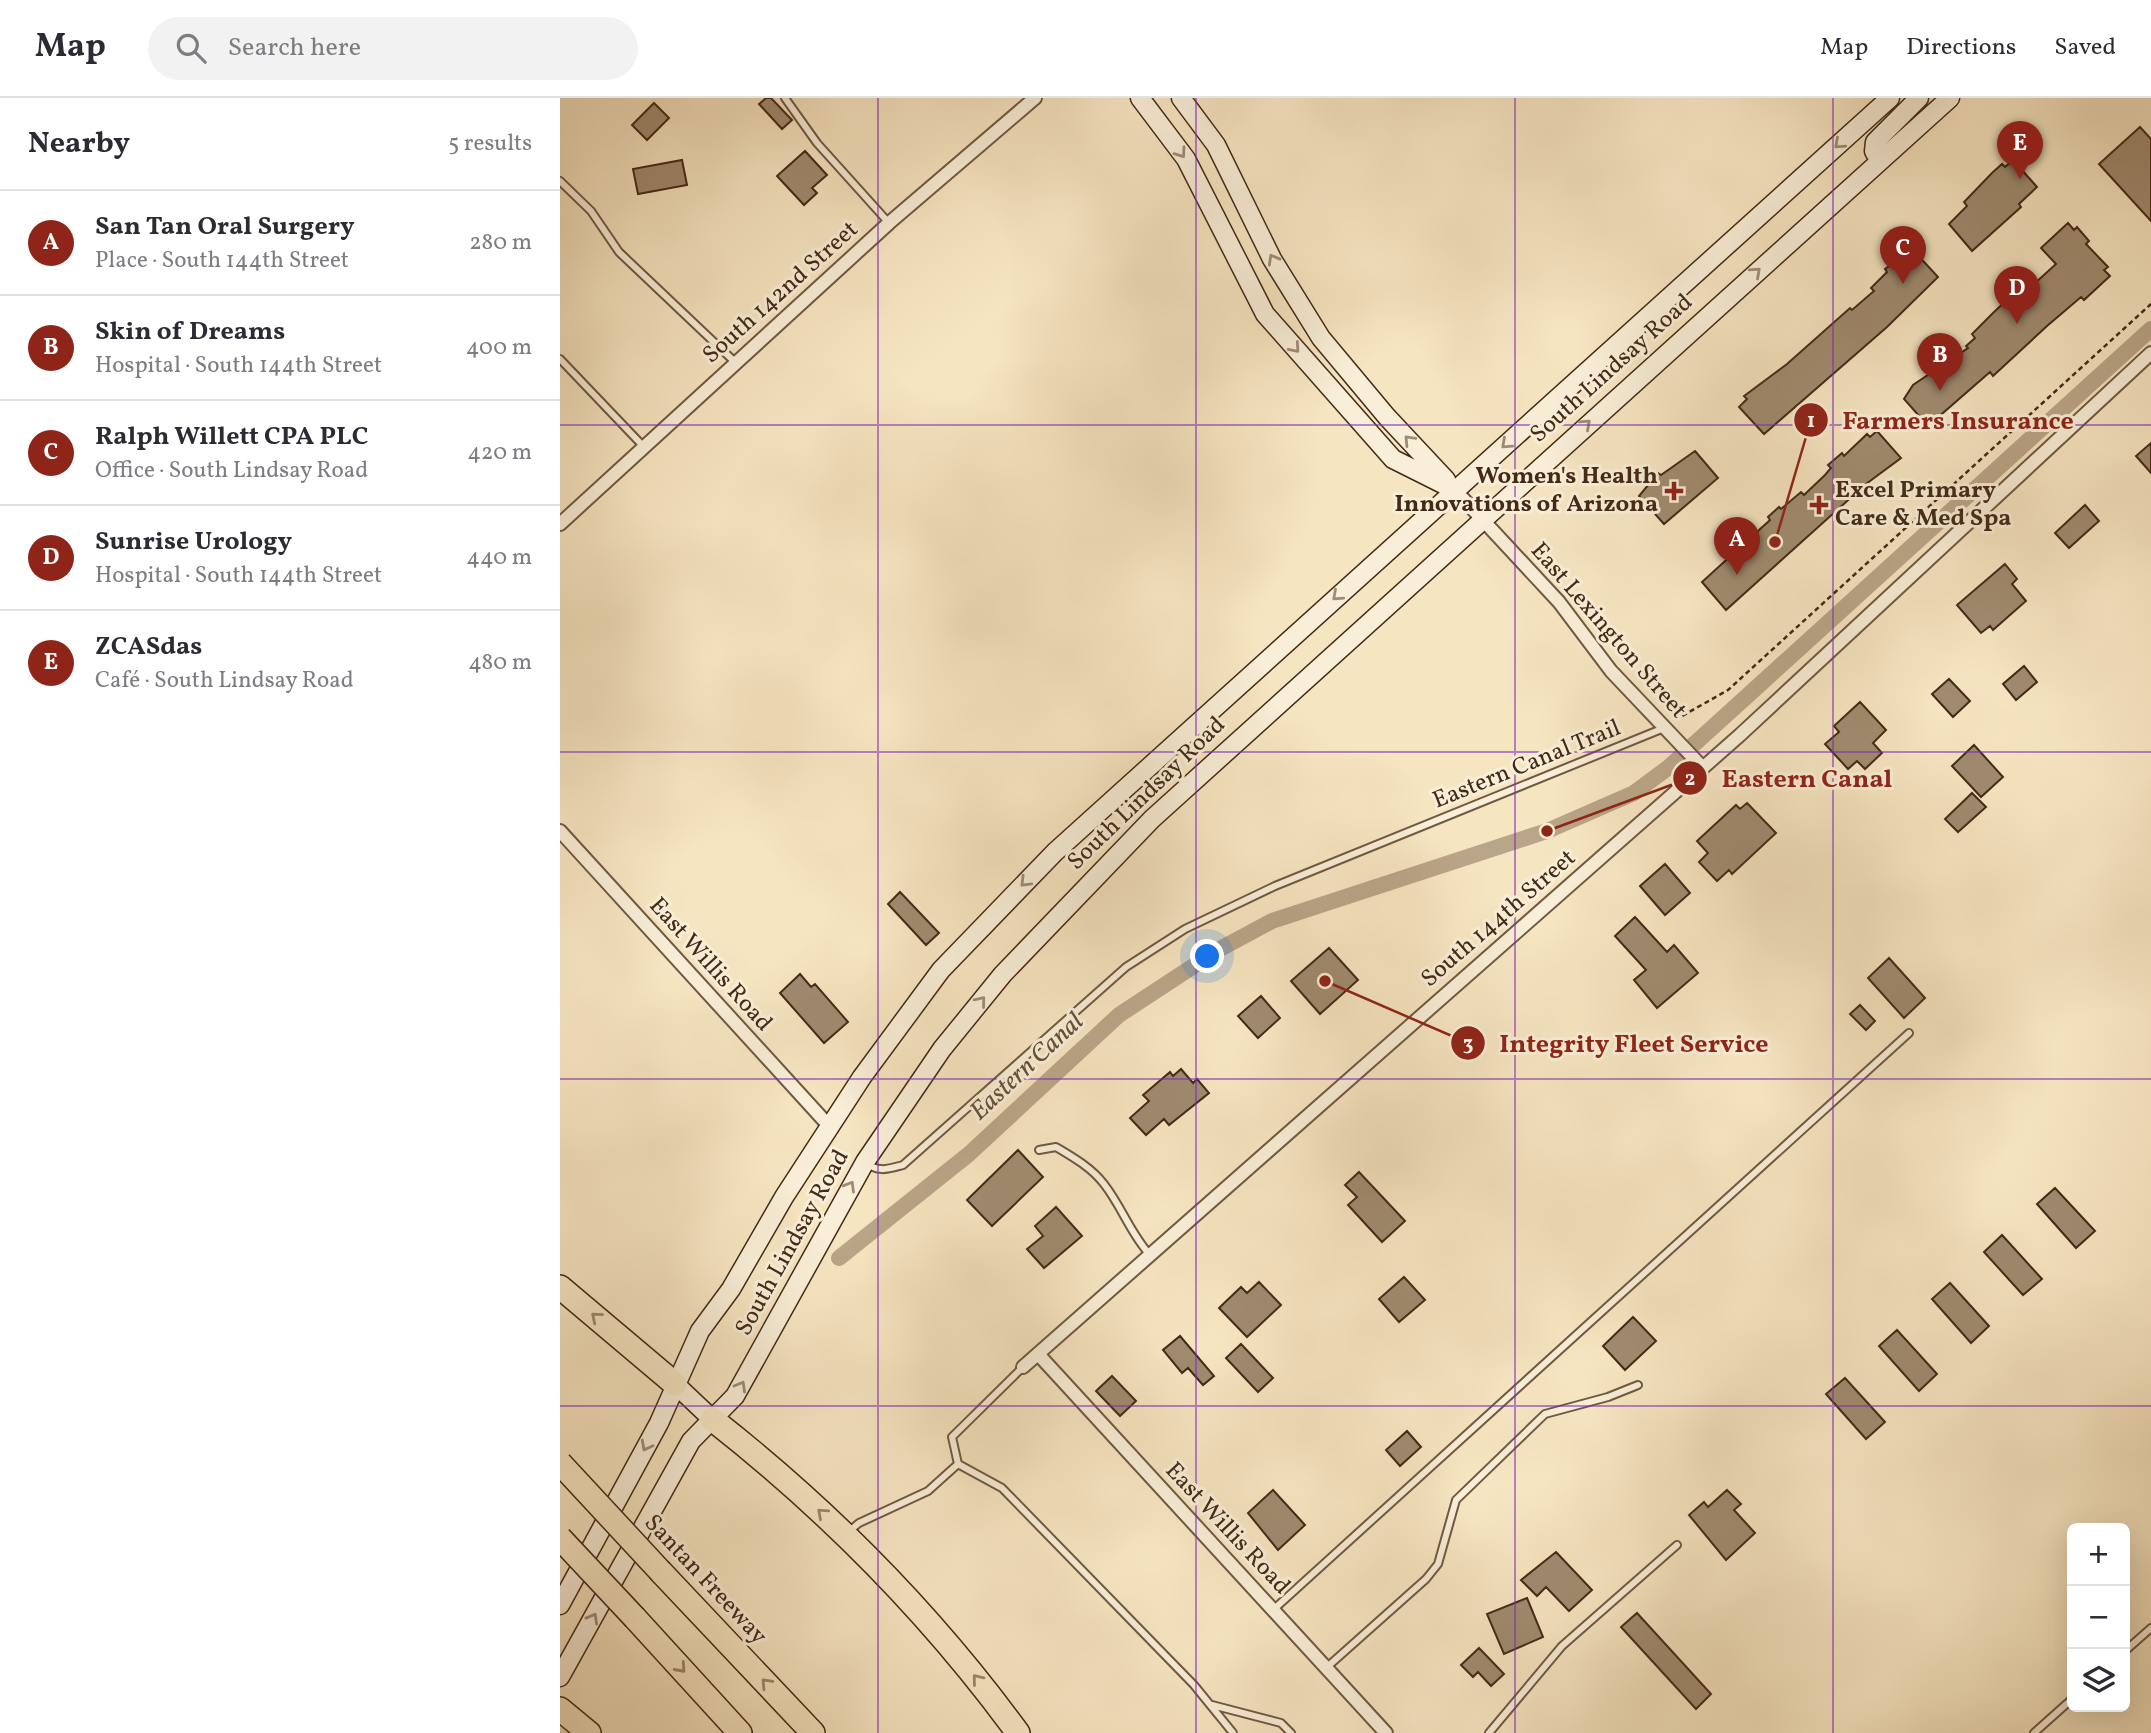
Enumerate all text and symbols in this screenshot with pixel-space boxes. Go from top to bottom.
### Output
search box [148,17,638,80]
text: Map [35,25,106,71]
icon: search [172,29,210,67]
text: Search here [228,30,361,66]
text: Map [1820,31,1868,65]
text: Directions [1906,31,2016,65]
text: Saved [2054,31,2116,65]
pin: E [1997,121,2043,179]
text: Nearby [28,123,130,165]
text: 5 results [448,128,532,160]
one-way arrow [1834,135,1847,148]
one-way arrow [1173,145,1185,158]
text: San Tan Oral Surgery [95,209,355,245]
street label: South 142nd Street [696,214,866,372]
pin: C [1880,226,1926,284]
text: A [43,227,59,259]
text: 280 m [469,227,532,259]
text: Place · South 144th Street [95,245,349,277]
one-way arrow [1268,253,1281,266]
pin: D [1994,266,2040,324]
one-way arrow [1748,268,1761,281]
street label: South Lindsay Road [1523,287,1701,451]
text: Skin of Dreams [95,314,285,350]
text: B [43,332,59,364]
text: 400 m [466,332,532,364]
pin: B [1917,333,1963,391]
one-way arrow [1287,340,1299,353]
text: Hospital · South 144th Street [95,350,382,382]
callout: Farmers Insurance [1793,396,2088,443]
text: Farmers Insurance [1842,404,2074,440]
text: 1 [1807,407,1815,436]
text: Ralph Willett CPA PLC [95,419,368,455]
one-way arrow [1578,420,1591,432]
one-way arrow [1404,435,1417,448]
one-way arrow [1501,436,1514,448]
text: C [44,437,58,469]
text: 420 m [467,437,532,469]
text: Office · South Lindsay Road [95,455,368,487]
place label: Women's Health Innovations of Arizona [1394,460,1658,522]
place label: Excel Primary Care & Med Spa [1835,474,2011,536]
marker: Women's Health Innovations of Arizona [1664,481,1684,501]
marker: Excel Primary Care & Med Spa [1809,495,1829,515]
pin: A [1714,517,1760,575]
text: Sunrise Urology [95,524,292,560]
street label: East Lexington Street [1522,535,1694,727]
text: D [43,542,59,574]
text: 440 m [466,542,532,574]
text: Hospital · South 144th Street [95,560,382,592]
one-way arrow [1332,588,1345,600]
text: ZCASdas [95,629,202,665]
text: E [44,647,58,679]
text: 480 m [468,647,532,679]
text: Café · South Lindsay Road [95,665,354,697]
street label: South Lindsay Road [1060,709,1234,879]
street label: Eastern Canal Trail [1428,712,1626,818]
callout: Eastern Canal [1673,755,1906,802]
text: Eastern Canal [1722,762,1893,798]
text: 2 [1685,765,1695,794]
street label: South 144th Street [1414,842,1584,996]
one-way arrow [1020,874,1033,887]
street label: East Willis Road [640,890,780,1040]
your location [1190,939,1224,973]
one-way arrow [973,996,986,1008]
water label: Eastern Canal [962,1004,1092,1129]
callout: Integrity Fleet Service [1450,1019,1783,1066]
text: Integrity Fleet Service [1499,1027,1769,1063]
text: 3 [1463,1030,1473,1059]
street label: South Lindsay Road [728,1144,858,1342]
one-way arrow [842,1181,855,1194]
one-way arrow [592,1313,605,1325]
one-way arrow [733,1380,746,1393]
one-way arrow [641,1439,654,1451]
street label: East Willis Road [1156,1455,1298,1603]
street label: Santan Freeway [636,1507,774,1653]
one-way arrow [817,1509,830,1521]
map controls [2067,1523,2130,1712]
button: + [2067,1523,2130,1586]
button: − [2067,1586,2130,1649]
one-way arrow [585,1613,598,1625]
button: layers [2067,1649,2130,1712]
one-way arrow [673,1660,685,1673]
one-way arrow [973,1674,985,1687]
one-way arrow [762,1679,774,1692]

